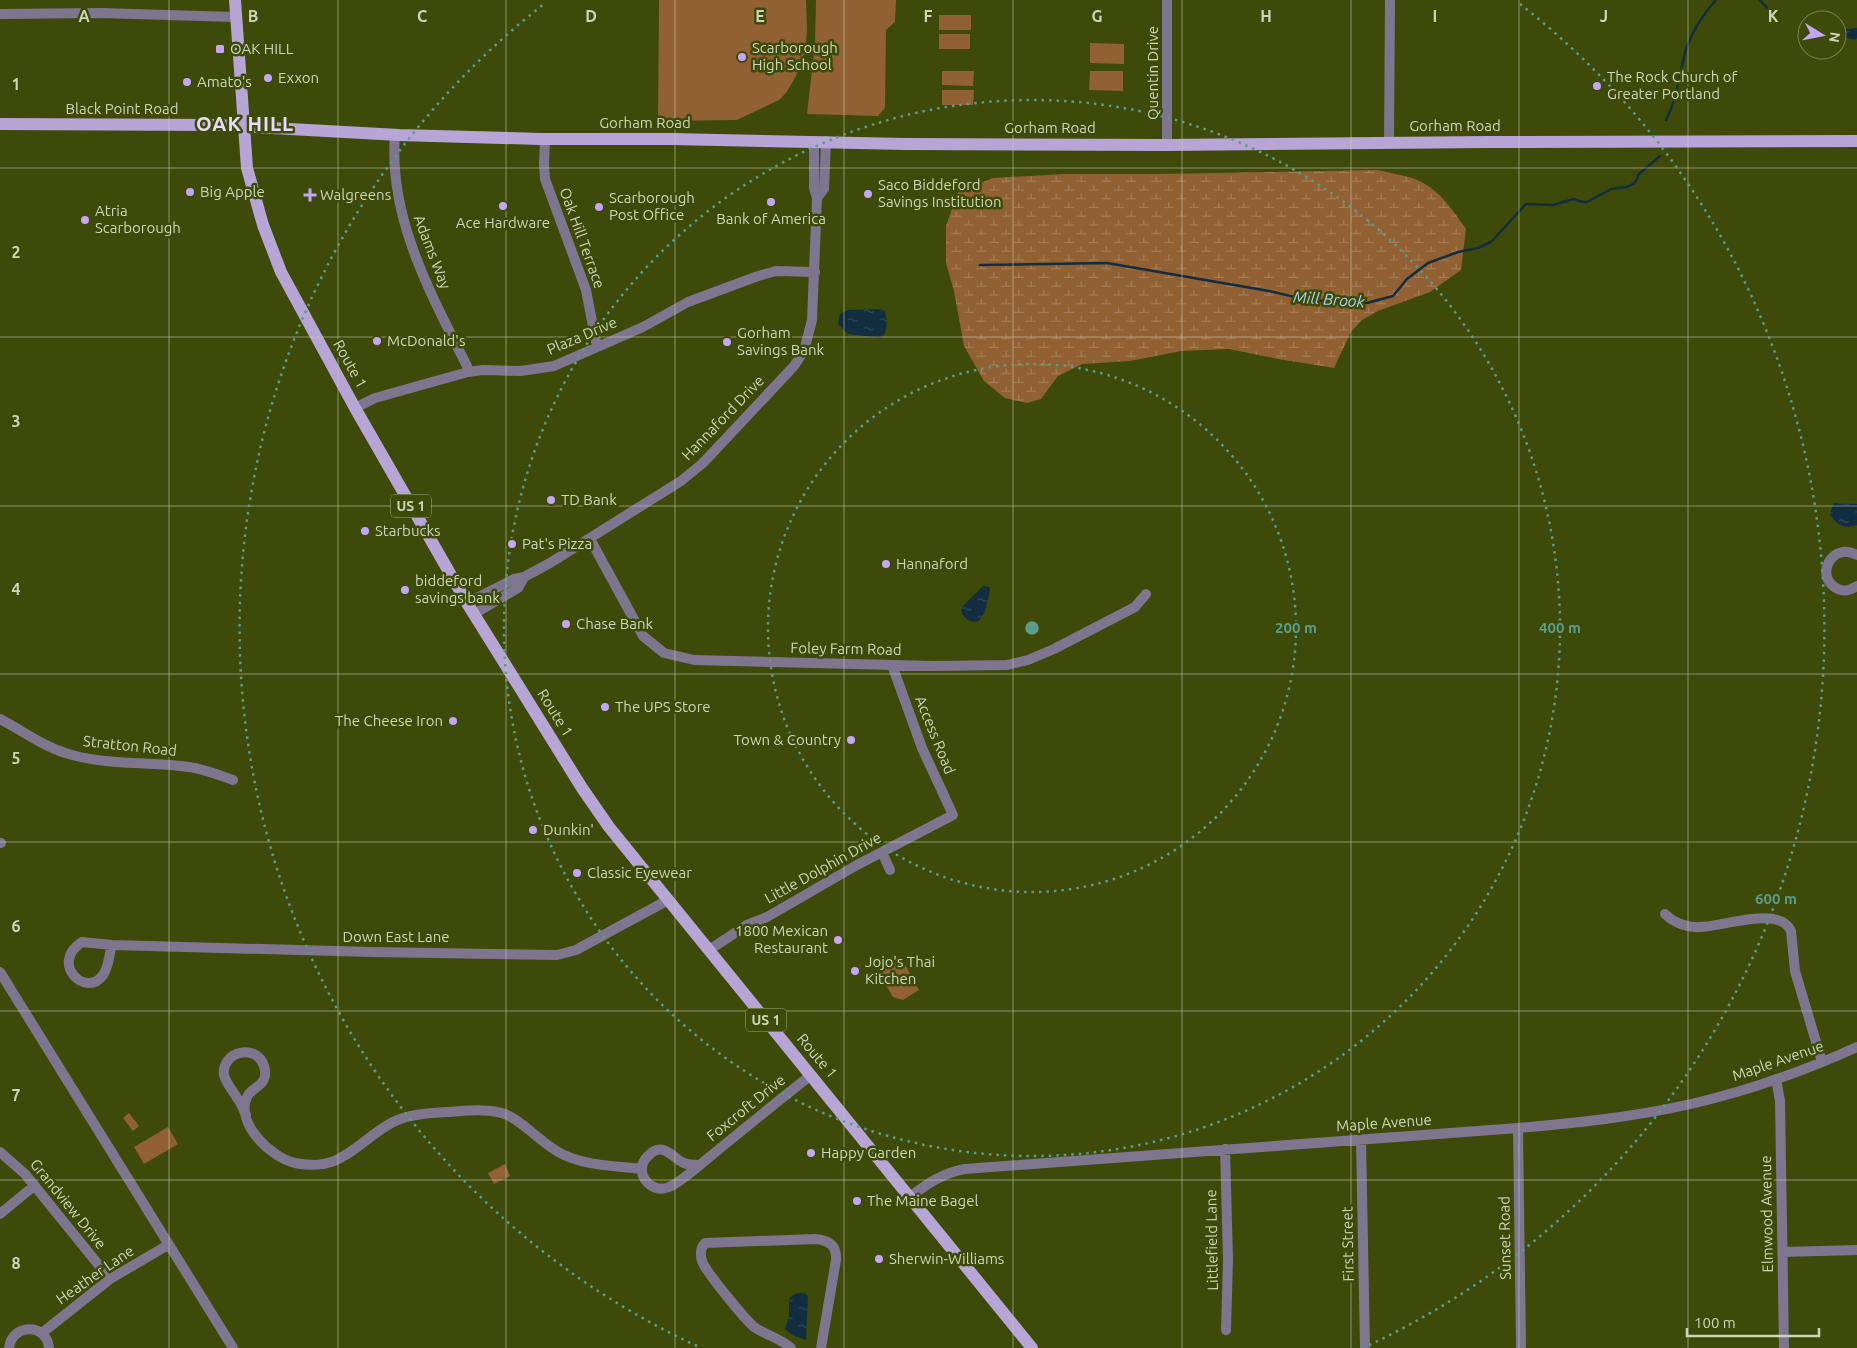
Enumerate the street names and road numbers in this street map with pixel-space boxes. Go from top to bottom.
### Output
street label: Quentin Drive [1144,26,1161,120]
street label: Black Point Road [66,100,178,117]
street label: Gorham Road [599,114,691,131]
street label: Gorham Road [1409,117,1501,134]
street label: Gorham Road [1004,119,1096,136]
street label: Oak Hill Terrace [556,185,609,291]
street label: Adams Way [411,213,454,291]
street label: Plaza Drive [544,313,619,358]
street label: Route 1 [330,337,371,391]
street label: Hannaford Drive [678,372,767,463]
road number: US 1 [391,494,431,518]
street label: Foley Farm Road [790,639,902,658]
street label: Route 1 [534,686,577,740]
street label: Access Road [912,693,959,776]
street label: Stratton Road [82,732,178,759]
street label: Little Dolphin Drive [762,829,884,907]
street label: Down East Lane [342,928,450,945]
road number: US 1 [746,1008,786,1032]
street label: Route 1 [794,1030,841,1081]
street label: Maple Avenue [1730,1037,1826,1084]
street label: Foxcroft Drive [703,1071,788,1144]
street label: Maple Avenue [1336,1111,1432,1134]
street label: Grandview Drive [27,1155,110,1252]
street label: Elmwood Avenue [1757,1155,1776,1273]
street label: Littlefield Lane [1202,1189,1221,1291]
street label: Sunset Road [1495,1196,1514,1280]
street label: First Street [1338,1206,1357,1282]
street label: Heather Lane [53,1242,137,1308]

